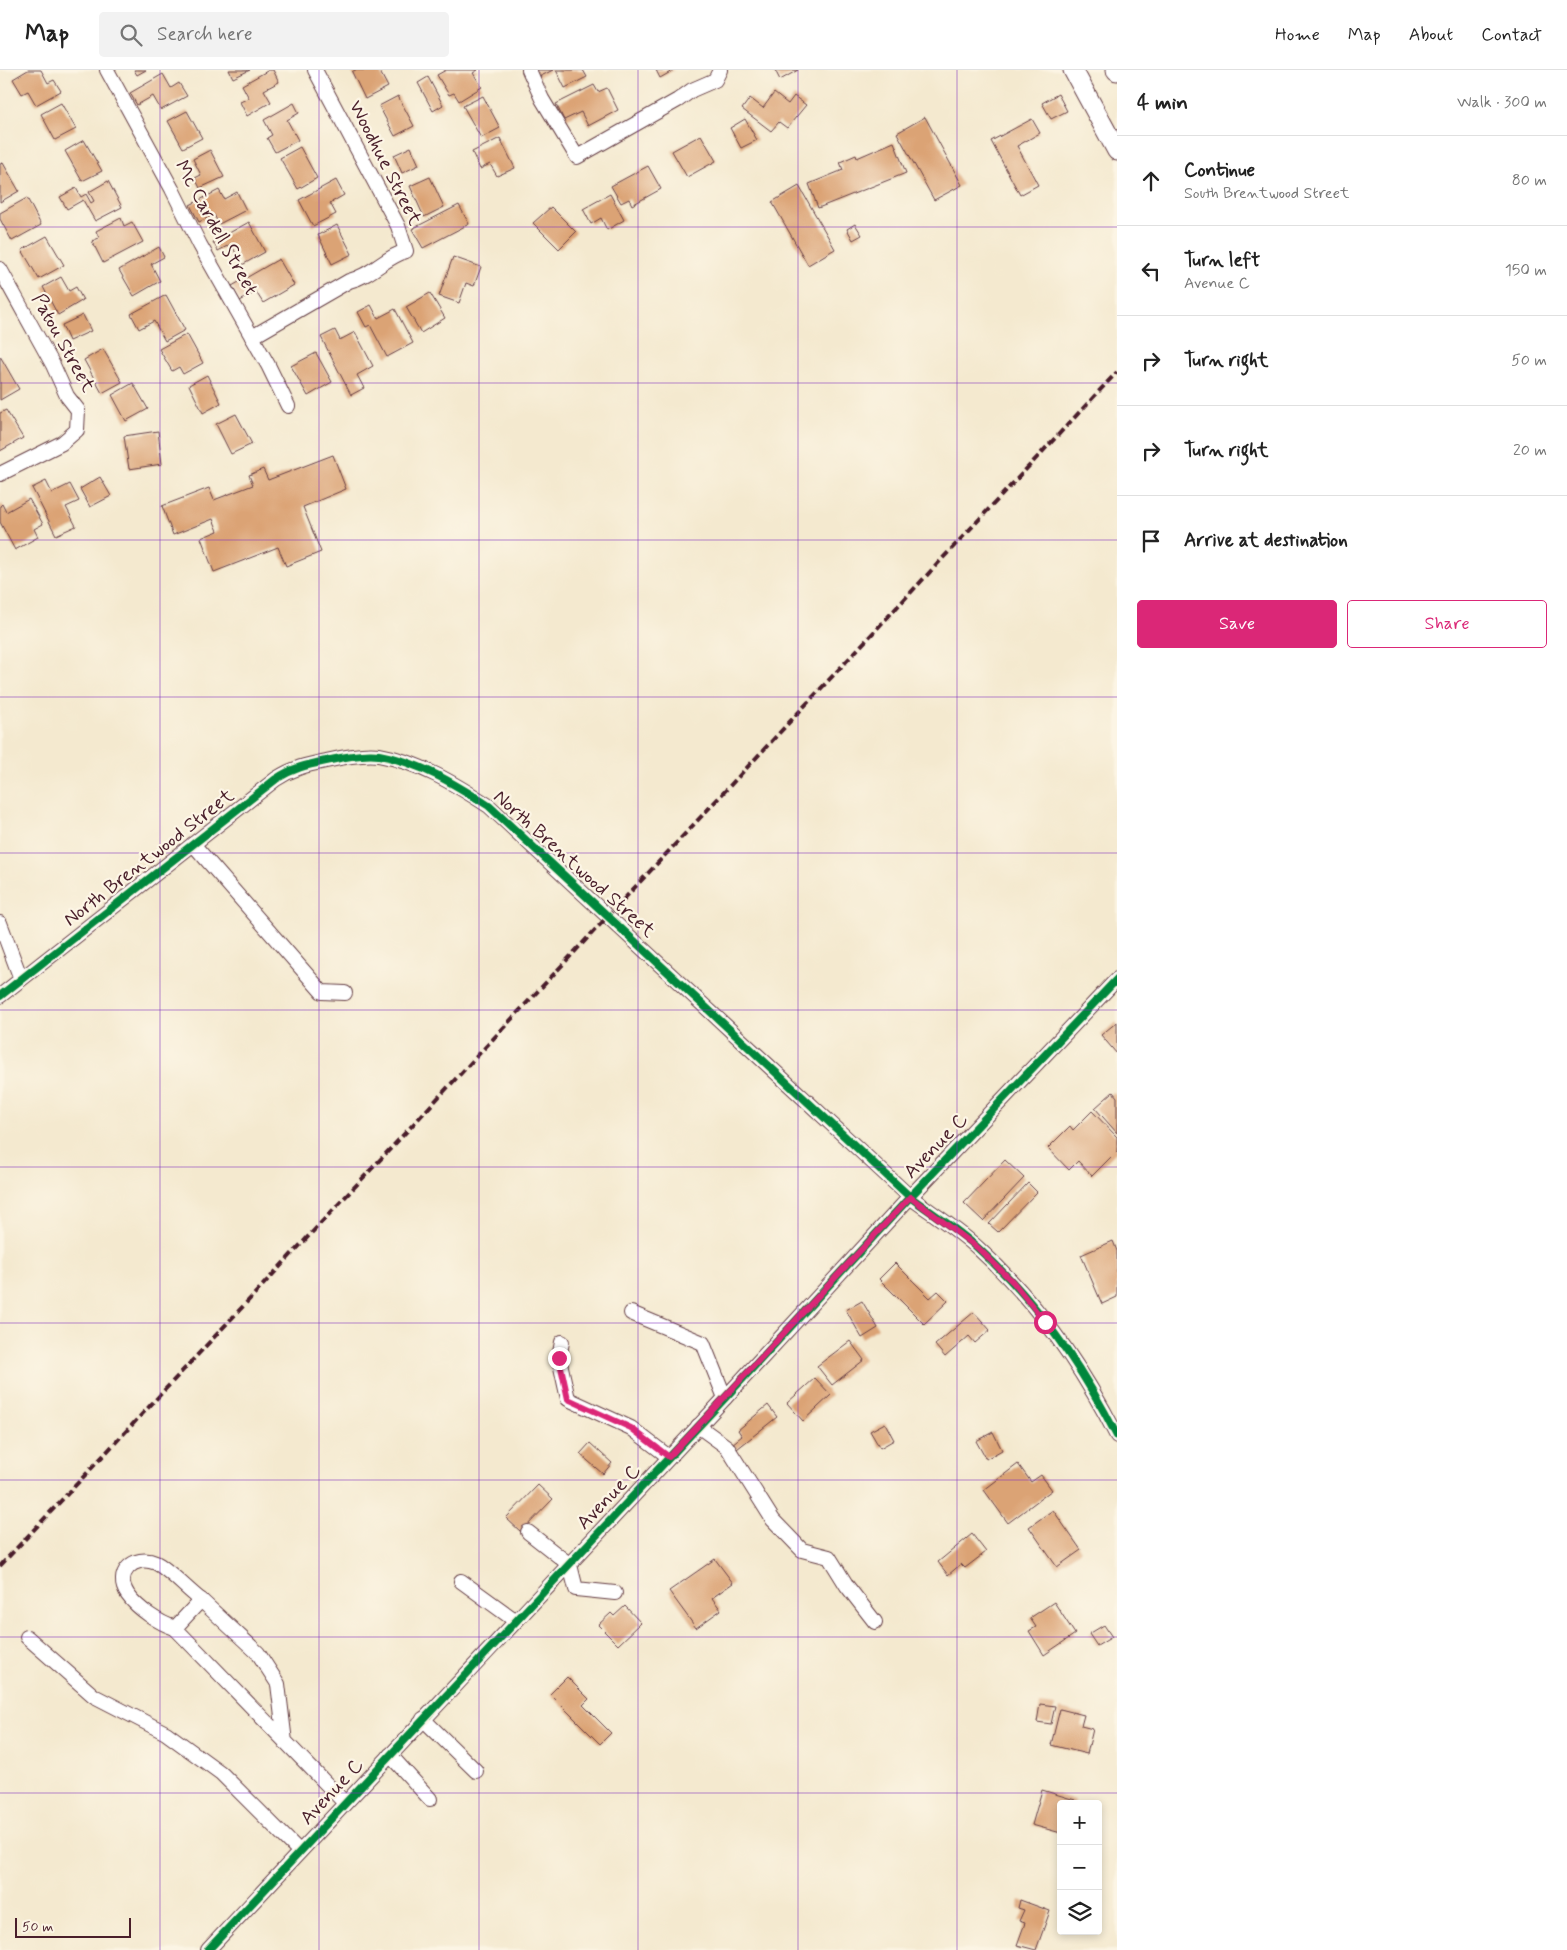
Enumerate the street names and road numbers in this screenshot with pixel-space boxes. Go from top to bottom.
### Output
street label: Woodhue Street [342,96,428,230]
street label: Mc Cardell Street [168,156,264,300]
street label: Patou Street [25,289,101,397]
street label: North Brentwood Street [58,783,240,933]
street label: North Brentwood Street [487,784,661,944]
street label: Avenue C [898,1107,974,1185]
street label: Avenue C [571,1458,647,1536]
street label: Avenue C [294,1753,370,1831]

